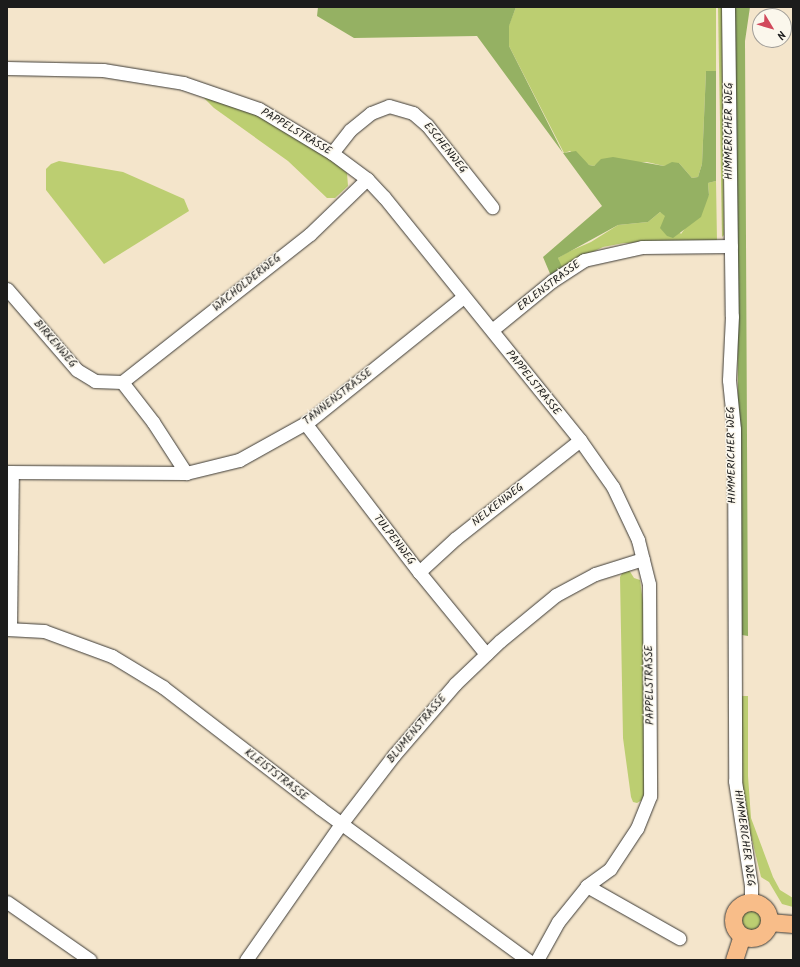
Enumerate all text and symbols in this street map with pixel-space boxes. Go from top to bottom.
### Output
north arrow [752,8,792,48]
text: N [771,26,790,43]
street label: HIMMERICHER WEG [722,82,736,180]
street label: PAPPELSTRASSE [258,106,334,158]
street label: ESCHENWEG [420,120,470,176]
street label: WACHOLDERWEG [210,252,284,314]
street label: ERLENSTRASSE [515,258,583,314]
street label: BIRKENWEG [31,317,79,371]
street label: PAPPELSTRASSE [503,348,563,418]
street label: TANNENSTRASSE [301,366,375,428]
street label: HIMMERICHER WEG [725,406,739,504]
street label: NELKENWEG [469,481,527,529]
street label: TULPENWEG [370,512,418,568]
street label: PAPPELSTRASSE [643,645,657,725]
street label: BLUMENSTRASSE [385,692,449,766]
street label: KLEISTSTRASSE [242,746,310,804]
street label: HIMMERICHER WEG [731,789,757,887]

